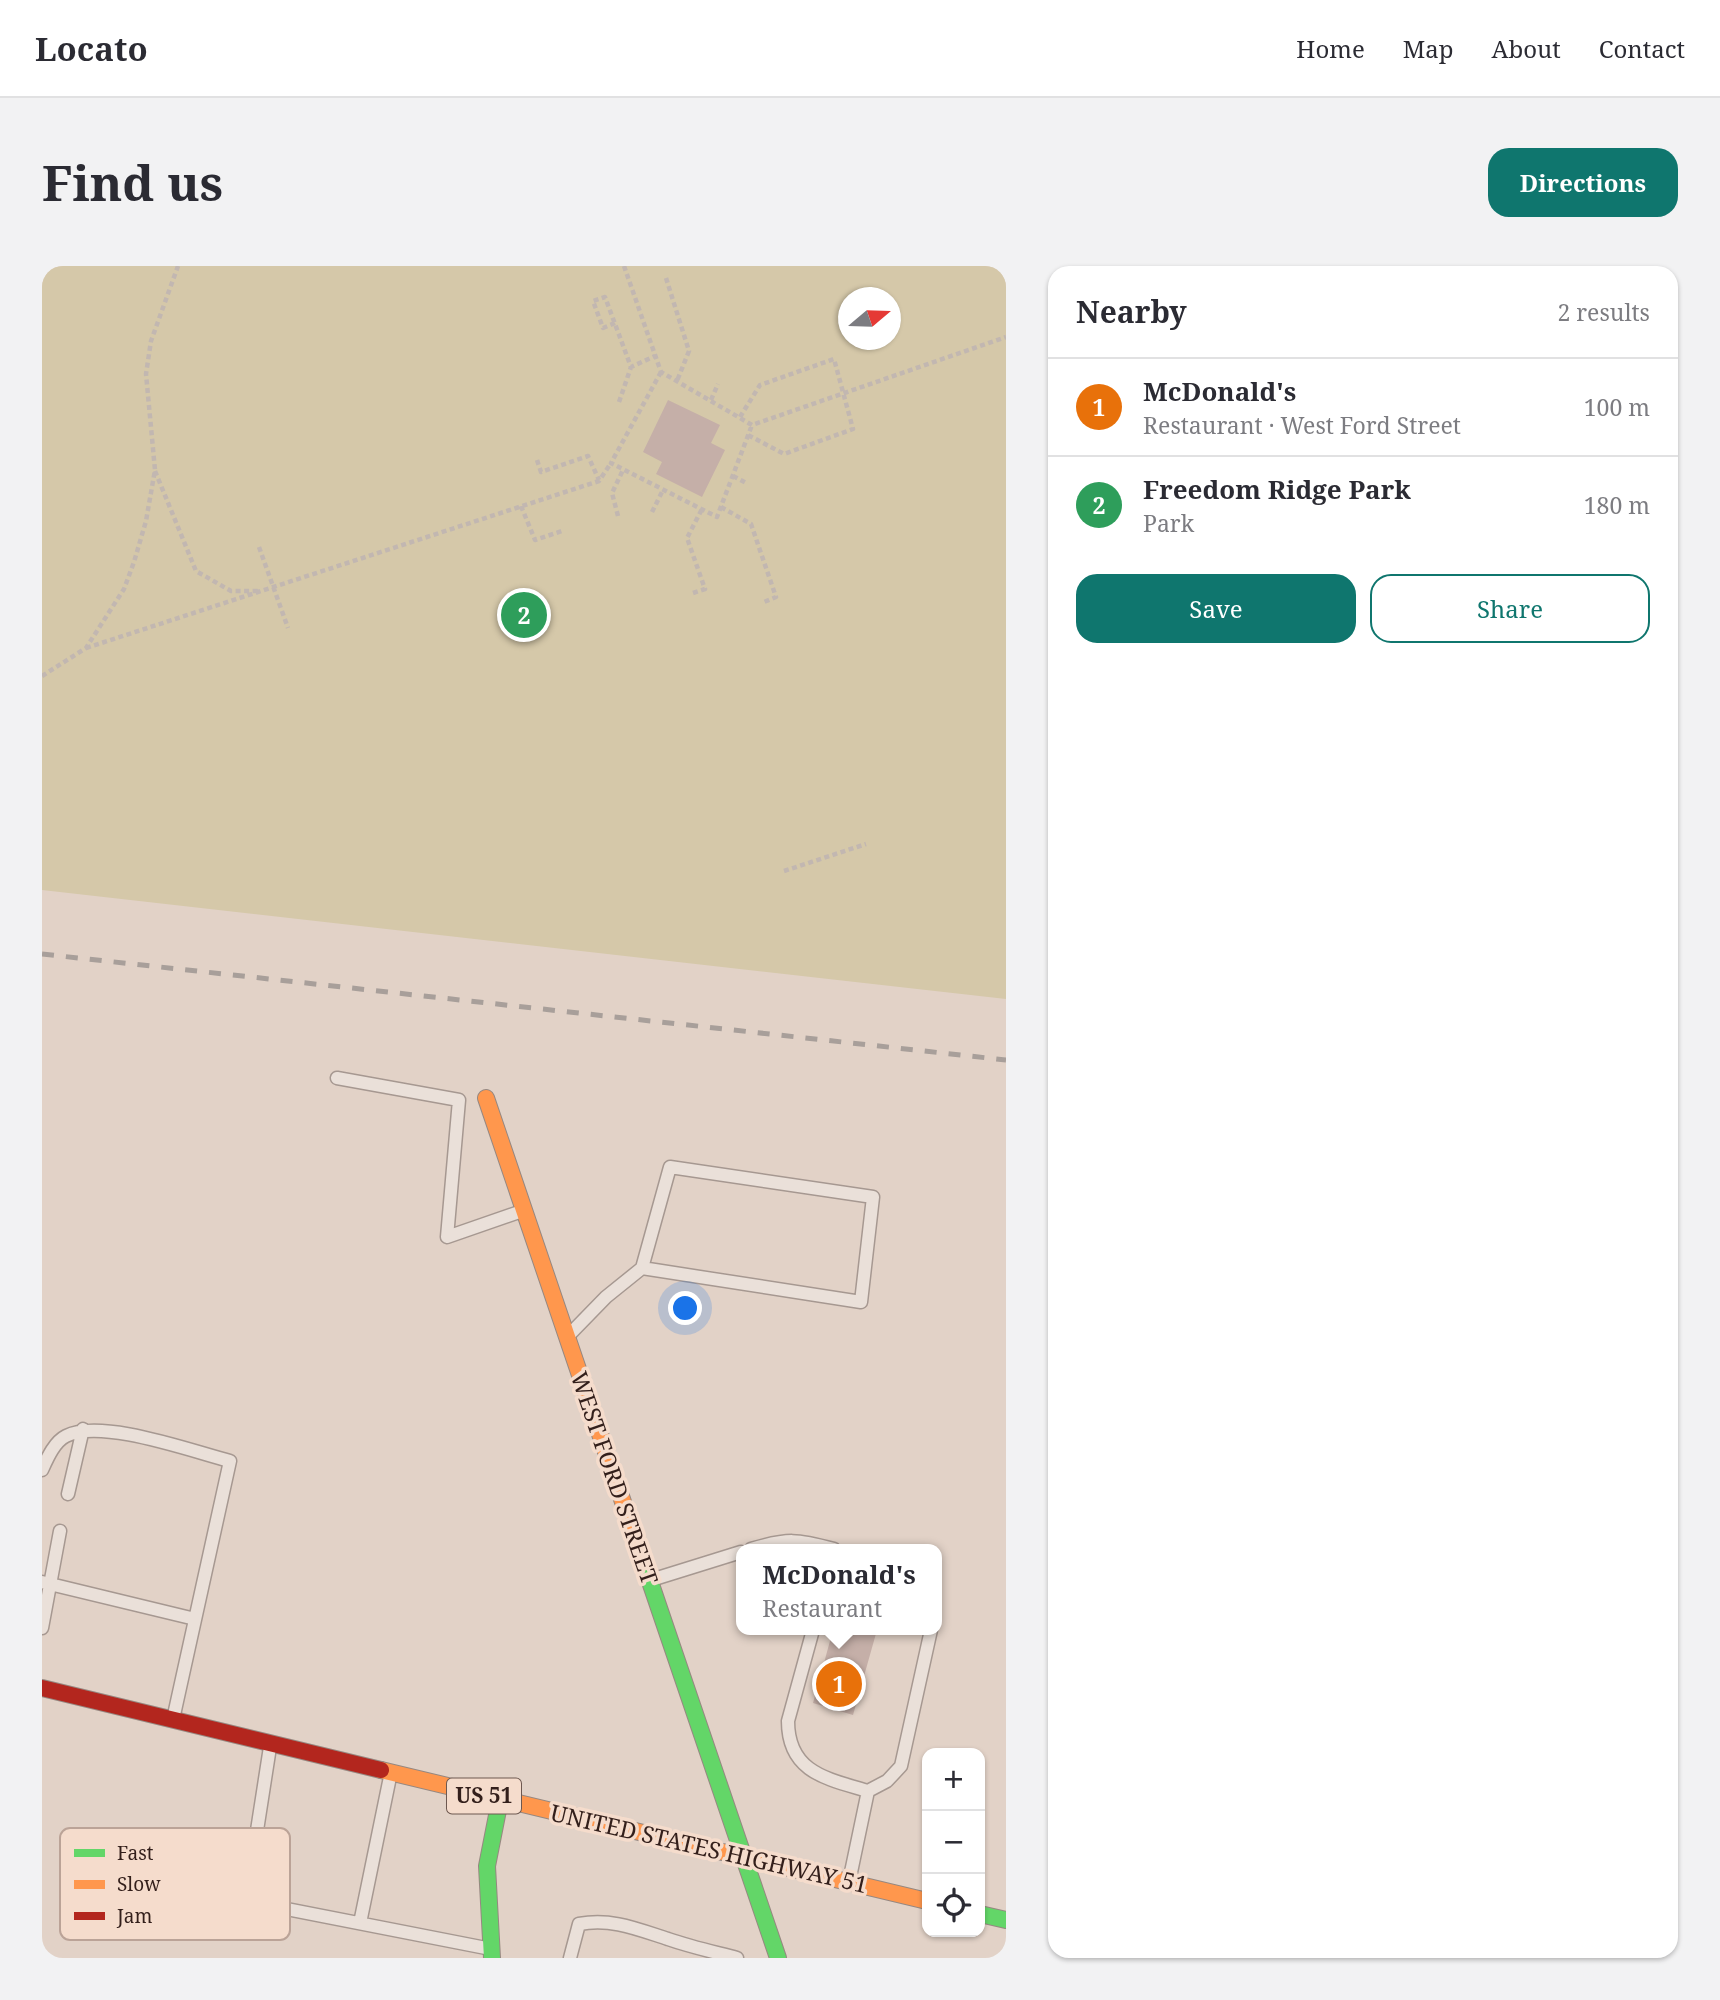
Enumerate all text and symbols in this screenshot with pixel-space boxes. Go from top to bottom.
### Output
text: Locato [35,26,148,71]
text: Home [1296,32,1365,65]
text: Map [1403,32,1454,65]
text: About [1492,32,1561,65]
text: Contact [1599,32,1685,65]
button: Directions [1488,148,1678,217]
text: Find us [42,149,223,215]
north arrow [838,287,901,350]
text: Nearby [1076,291,1187,332]
text: 2 results [1557,296,1650,328]
text: McDonald's [1143,373,1296,409]
text: 1 [1093,391,1106,423]
text: 100 m [1584,391,1650,423]
text: Restaurant · West Ford Street [1143,409,1461,441]
text: Freedom Ridge Park [1143,471,1411,507]
text: 2 [1093,489,1106,521]
text: 180 m [1584,489,1650,521]
text: Park [1143,507,1194,539]
button: Save [1076,574,1356,643]
button: Share [1370,574,1650,643]
pin: 2 [501,589,547,641]
your location [668,1291,702,1325]
street label: WEST FORD STREET [564,1367,666,1588]
popup [736,1544,942,1635]
text: McDonald's [762,1556,916,1592]
text: Restaurant [762,1592,882,1624]
pin: 1 [816,1658,862,1710]
map controls [922,1748,985,1937]
button: + [922,1748,985,1811]
road number: US 51 [447,1778,521,1814]
street label: UNITED STATES HIGHWAY 51 [547,1796,871,1900]
button: − [922,1811,985,1874]
legend [60,1828,290,1940]
text: Fast [117,1840,154,1866]
text: Slow [117,1871,161,1897]
button: locate [922,1874,985,1937]
text: Jam [116,1903,152,1929]

